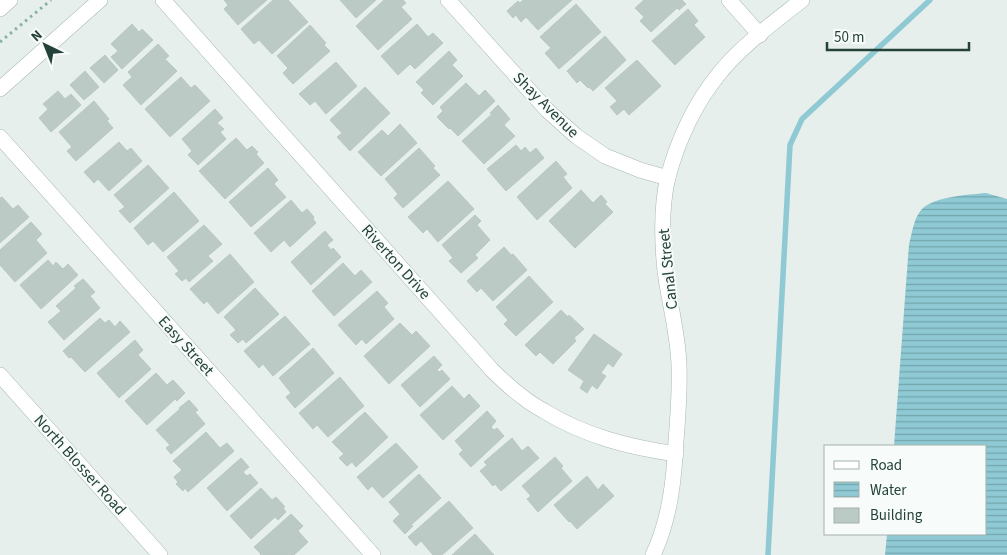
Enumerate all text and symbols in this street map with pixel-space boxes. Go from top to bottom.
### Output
north arrow [20,20,70,70]
scale bar [827,20,970,52]
text: N [27,26,47,47]
text: 50 m [834,27,864,48]
street label: Shay Avenue [508,67,584,143]
street label: Riverton Drive [356,220,436,304]
street label: Canal Street [653,227,683,311]
street label: Easy Street [153,311,219,381]
street label: North Blosser Road [29,410,131,520]
legend [824,445,987,535]
text: Road [870,455,902,476]
text: Water [870,480,907,501]
text: Building [870,505,923,526]

